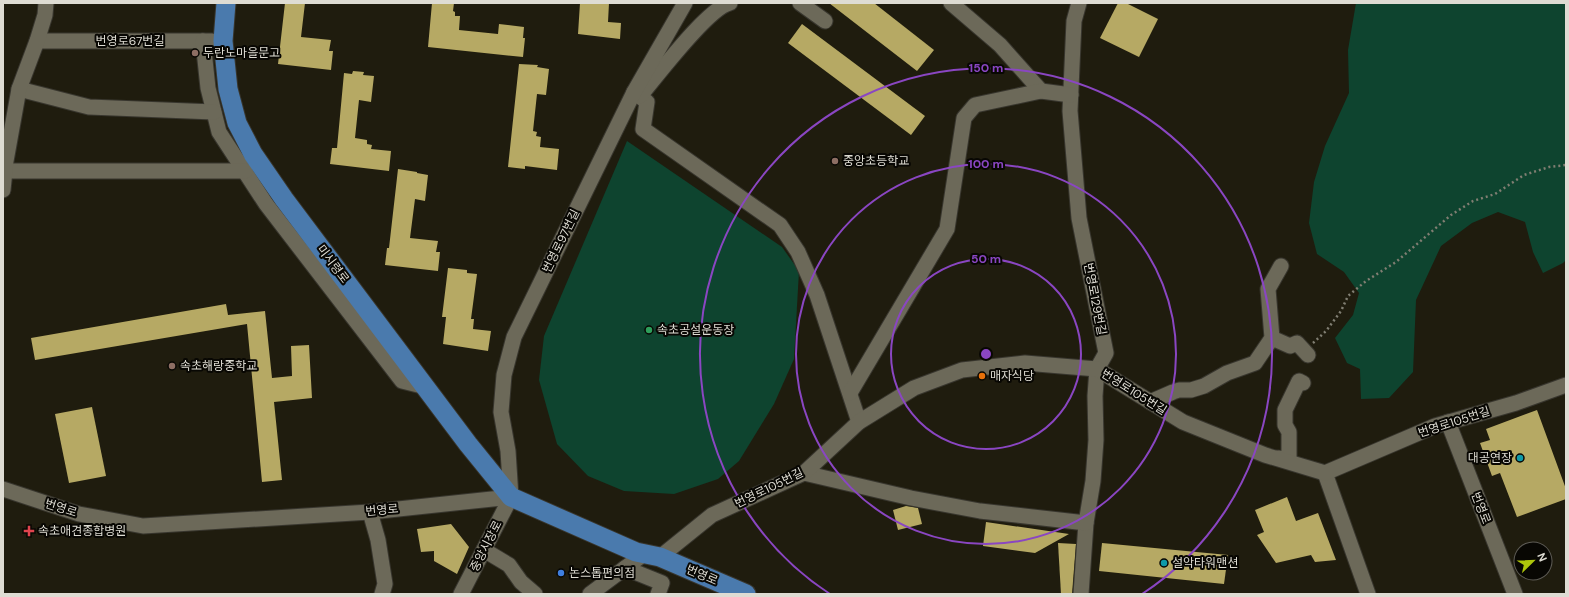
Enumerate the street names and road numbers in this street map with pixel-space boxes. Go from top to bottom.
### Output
street label: 번영로67번길 [96,33,164,49]
street label: 번영로97번길 [539,207,583,275]
street label: 미시령로 [313,242,353,286]
street label: 번영로129번길 [1080,262,1110,336]
street label: 번영로105번길 [1098,365,1170,419]
street label: 번영로105번길 [1416,403,1492,441]
street label: 번영로105번길 [732,464,806,512]
street label: 번영로 [1468,490,1494,526]
street label: 번영로 [43,495,79,521]
street label: 번영로 [365,501,399,519]
street label: 중앙시장로 [466,518,506,574]
street label: 번영로 [684,561,720,589]

